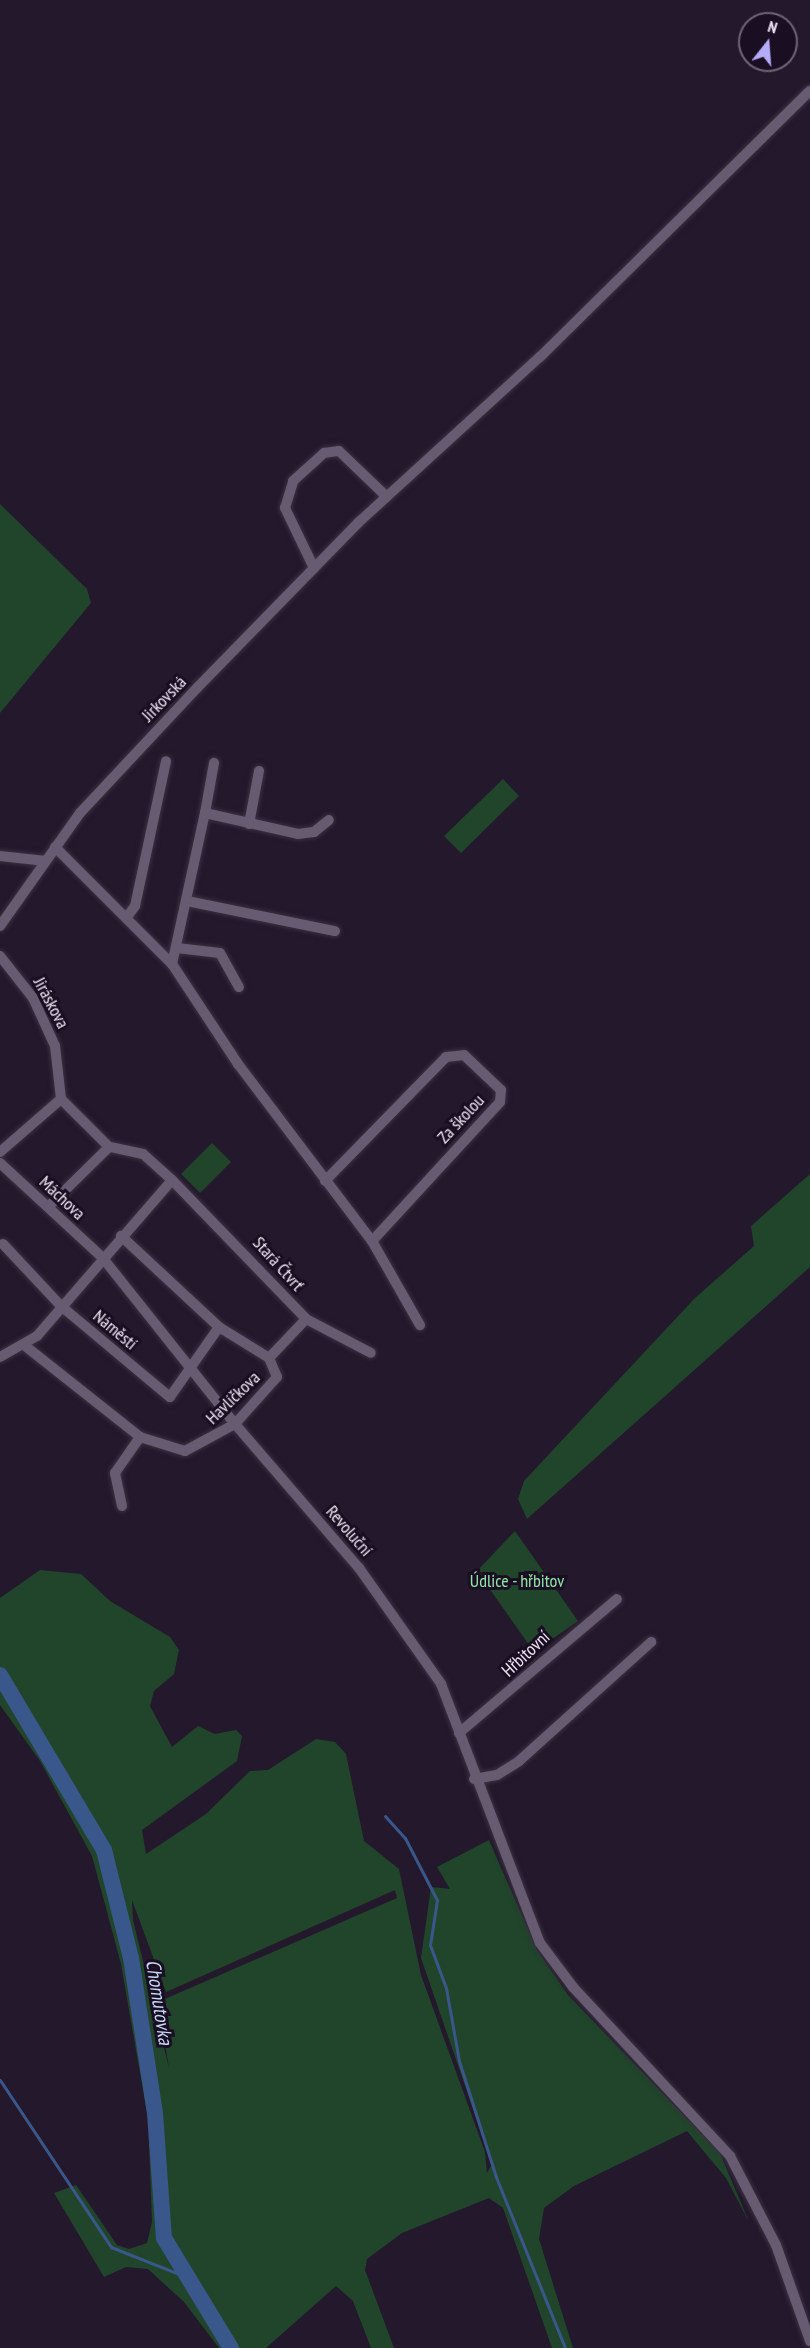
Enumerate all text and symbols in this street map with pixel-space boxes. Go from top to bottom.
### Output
north arrow [738,12,798,72]
text: N [766,16,780,38]
street label: Jirkovská [137,672,191,726]
street label: Jiráskova [29,974,73,1032]
street label: Za školou [433,1090,489,1148]
street label: Máchova [35,1171,89,1225]
street label: Stará Čtvrť [248,1232,308,1296]
street label: Náměstí [89,1305,141,1355]
street label: Havlíčkova [201,1367,265,1429]
street label: Revoluční [321,1501,377,1561]
park label: Údlice - hřbitov [469,1570,565,1592]
street label: Hřbitovní [498,1626,554,1682]
water label: Chomutovka [140,1958,178,2046]

